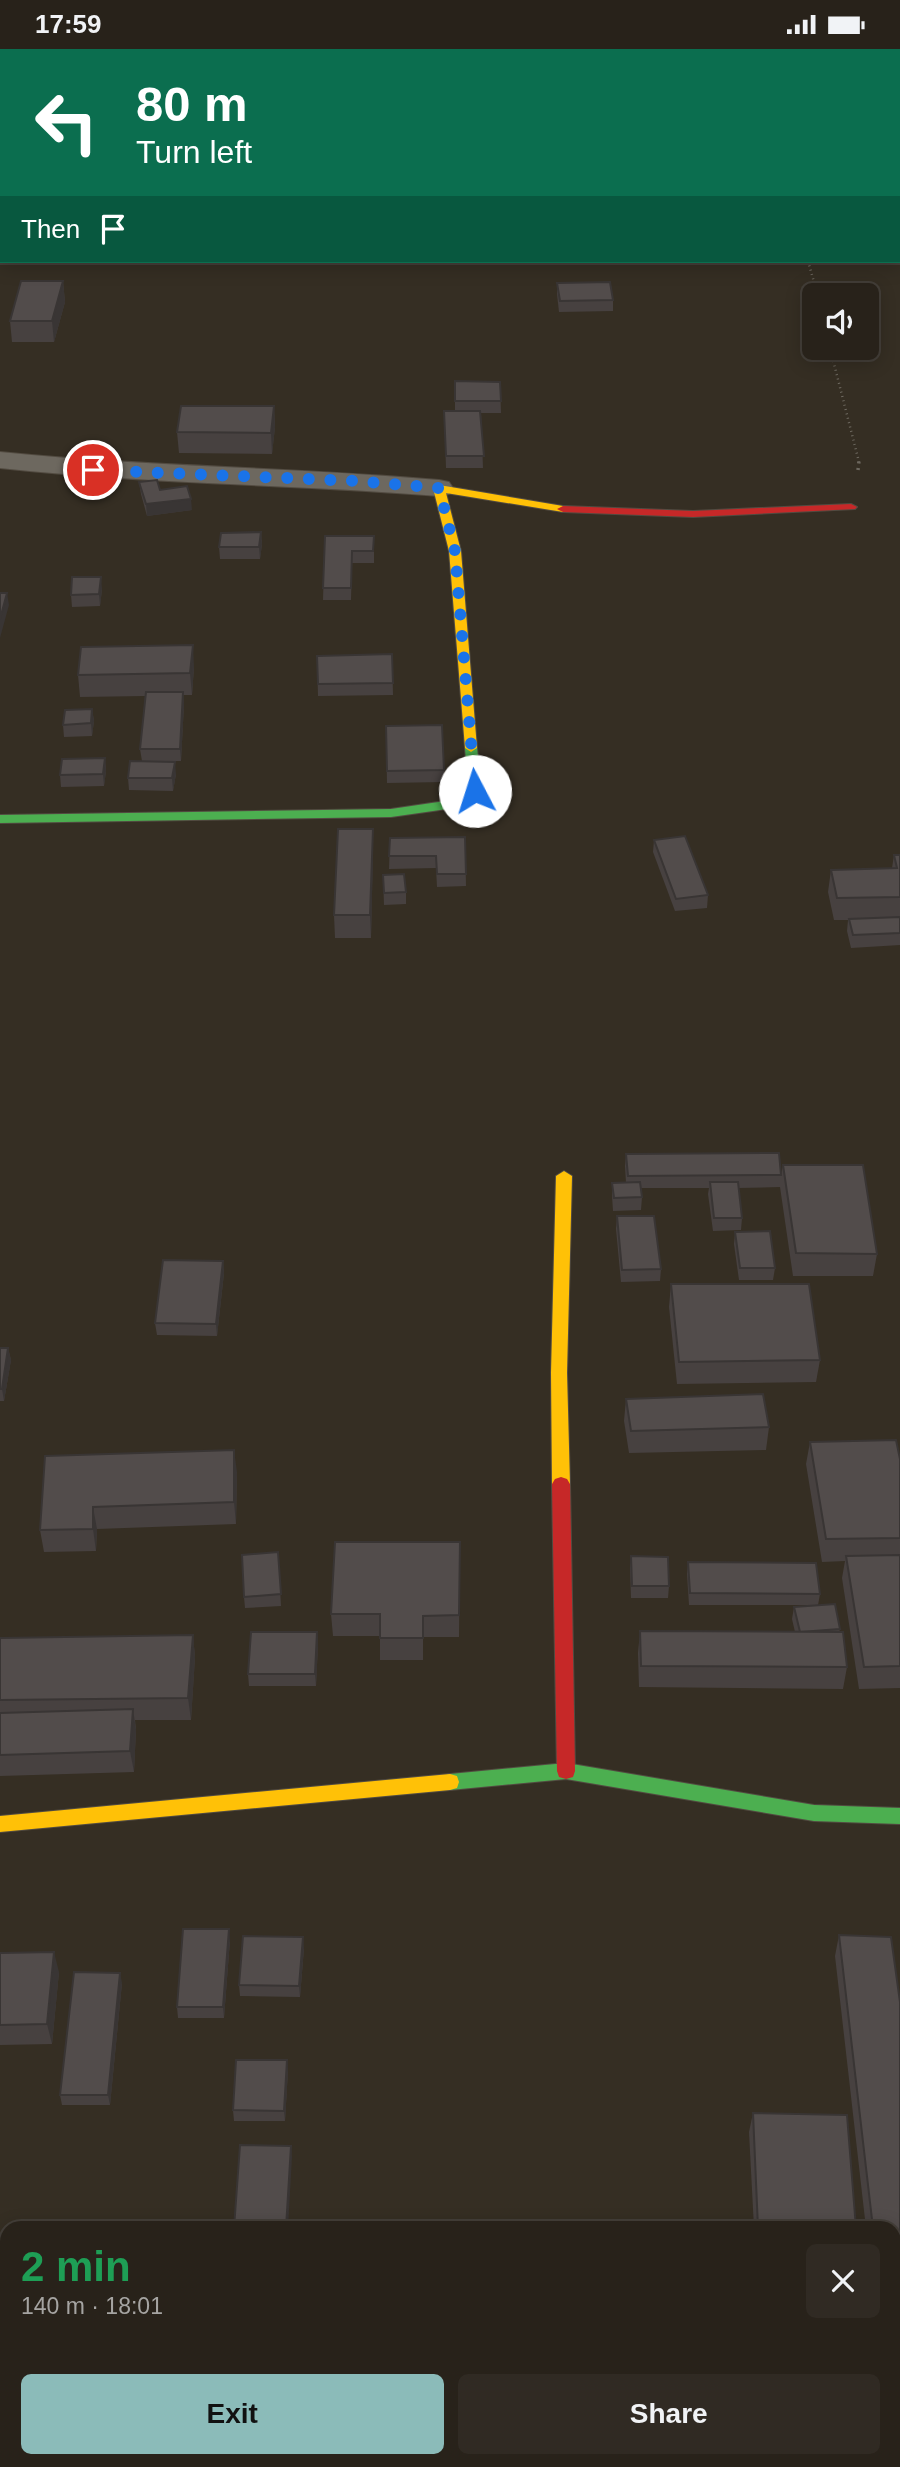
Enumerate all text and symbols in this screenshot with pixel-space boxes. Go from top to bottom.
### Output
text: 17:59 [35,9,102,39]
icon: left [21,77,112,168]
text: 80 m [136,77,248,131]
text: Turn left [136,134,252,170]
icon: arrive [94,210,132,248]
text: Then [21,214,80,244]
map controls [802,283,879,360]
button: sound [802,283,879,360]
pin [63,440,123,500]
icon: arrive [74,451,112,489]
position arrow [438,754,512,828]
text: 2 min [21,2243,131,2290]
button: close [806,2244,880,2318]
text: 140 m · 18:01 [21,2293,163,2319]
button: Exit [21,2374,444,2454]
button: Share [458,2374,880,2454]

